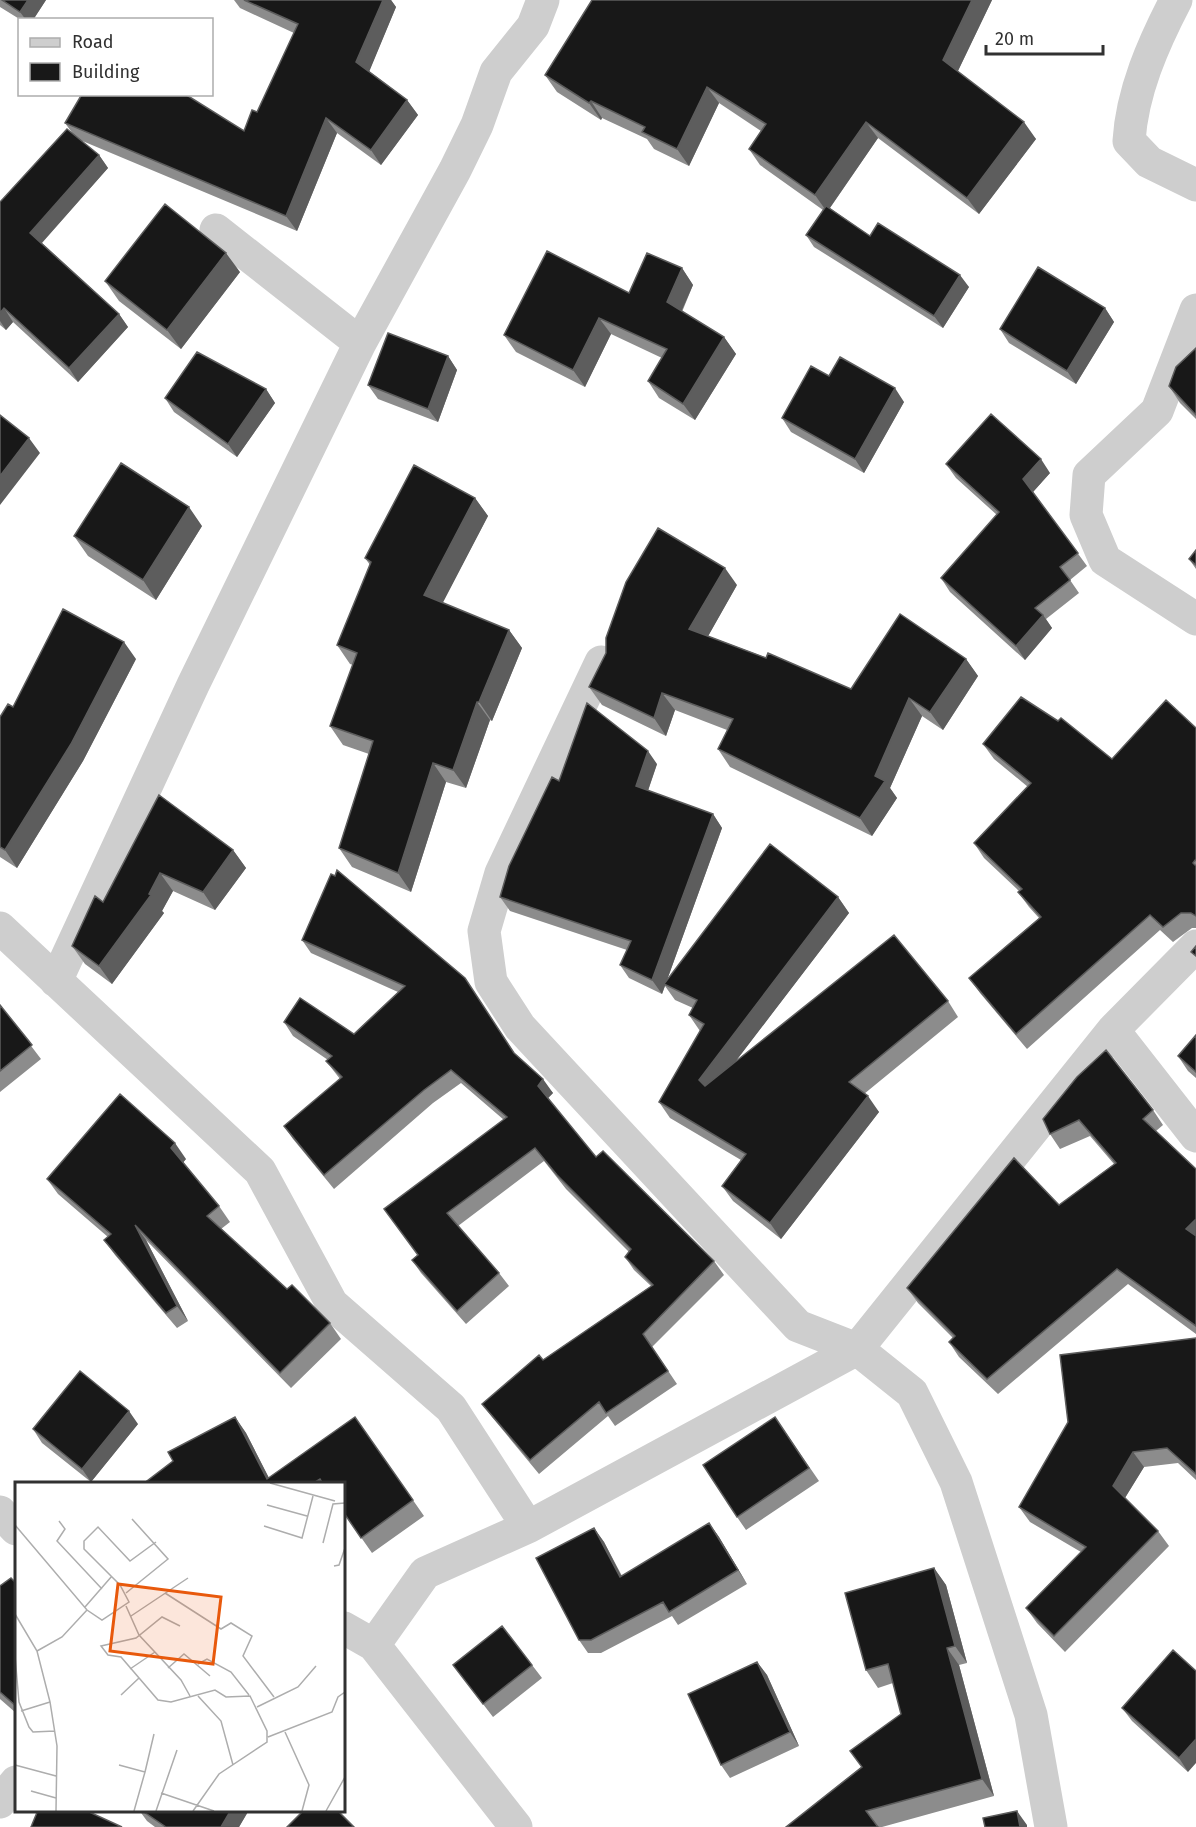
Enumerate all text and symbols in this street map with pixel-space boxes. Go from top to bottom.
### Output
legend [18,18,213,96]
scale bar [986,18,1103,56]
text: 20 m [995,28,1034,50]
text: Road [72,31,114,53]
text: Building [72,61,140,83]
inset map [15,1482,345,1812]

